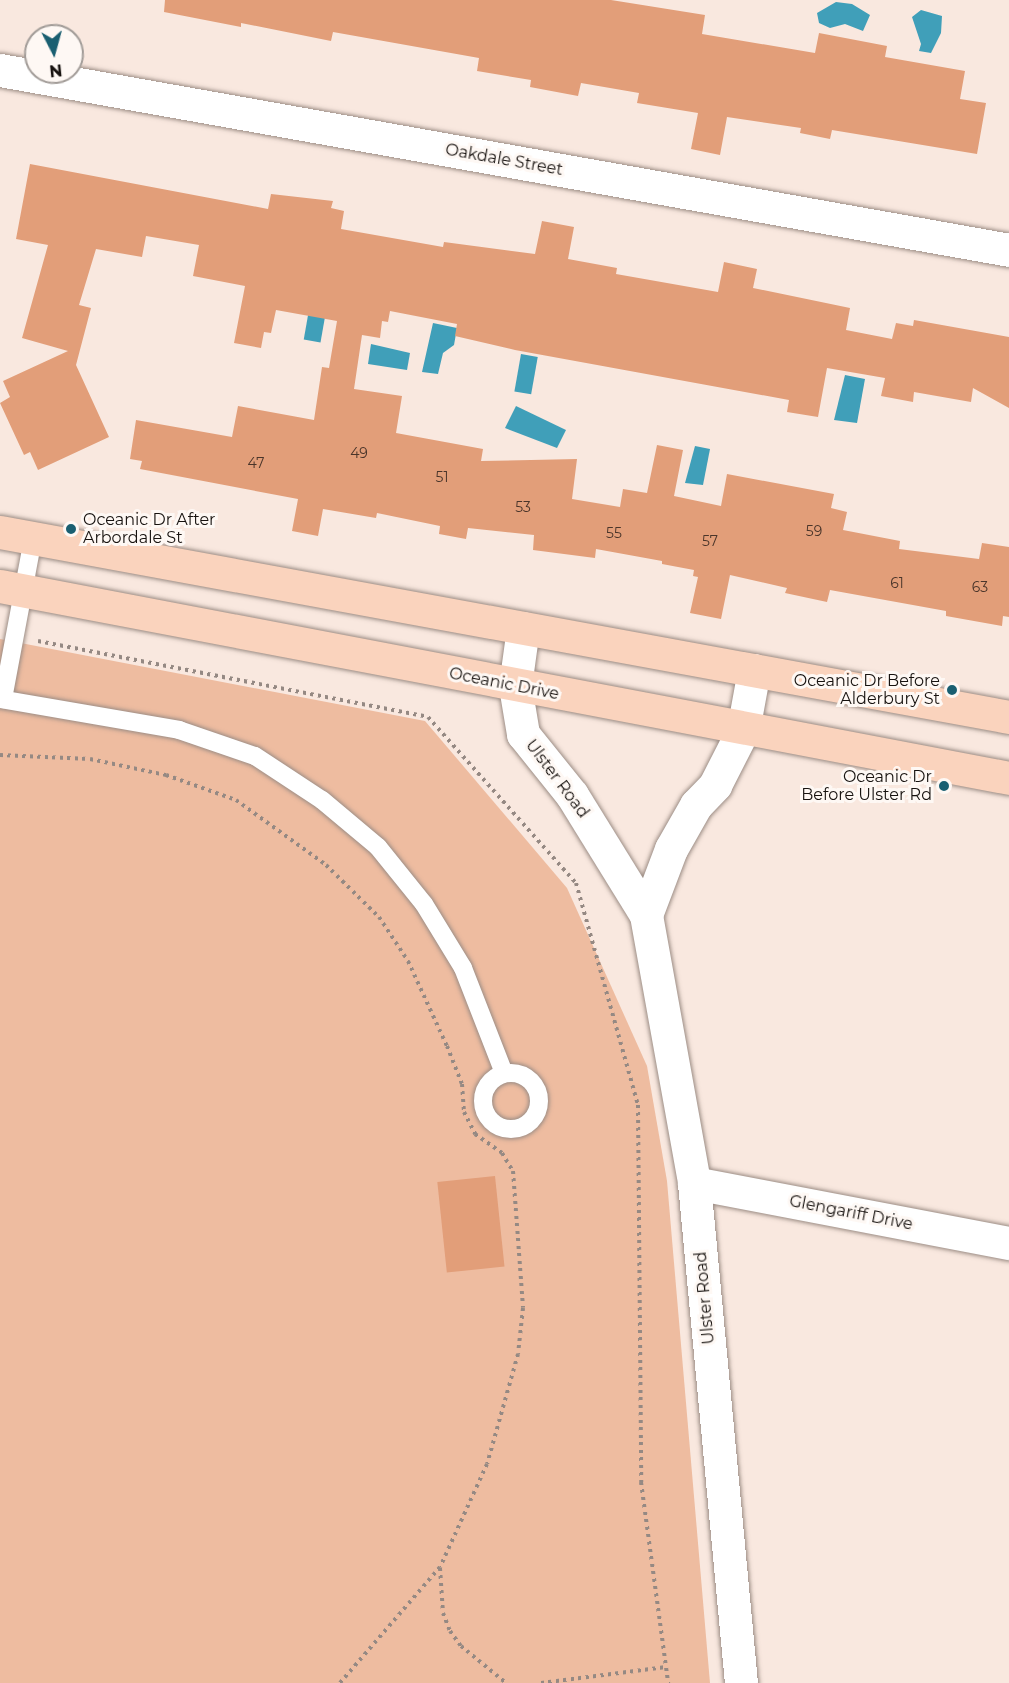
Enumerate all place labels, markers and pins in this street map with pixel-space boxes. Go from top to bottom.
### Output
place label: Oceanic Dr After Arbordale St [83,510,215,548]
marker: Oceanic Dr After Arbordale St [64,522,78,536]
place label: Oceanic Dr Before Alderbury St [794,671,940,709]
marker: Oceanic Dr Before Alderbury St [945,683,959,697]
place label: Oceanic Dr Before Ulster Rd [801,767,932,805]
marker: Oceanic Dr Before Ulster Rd [937,779,951,793]

